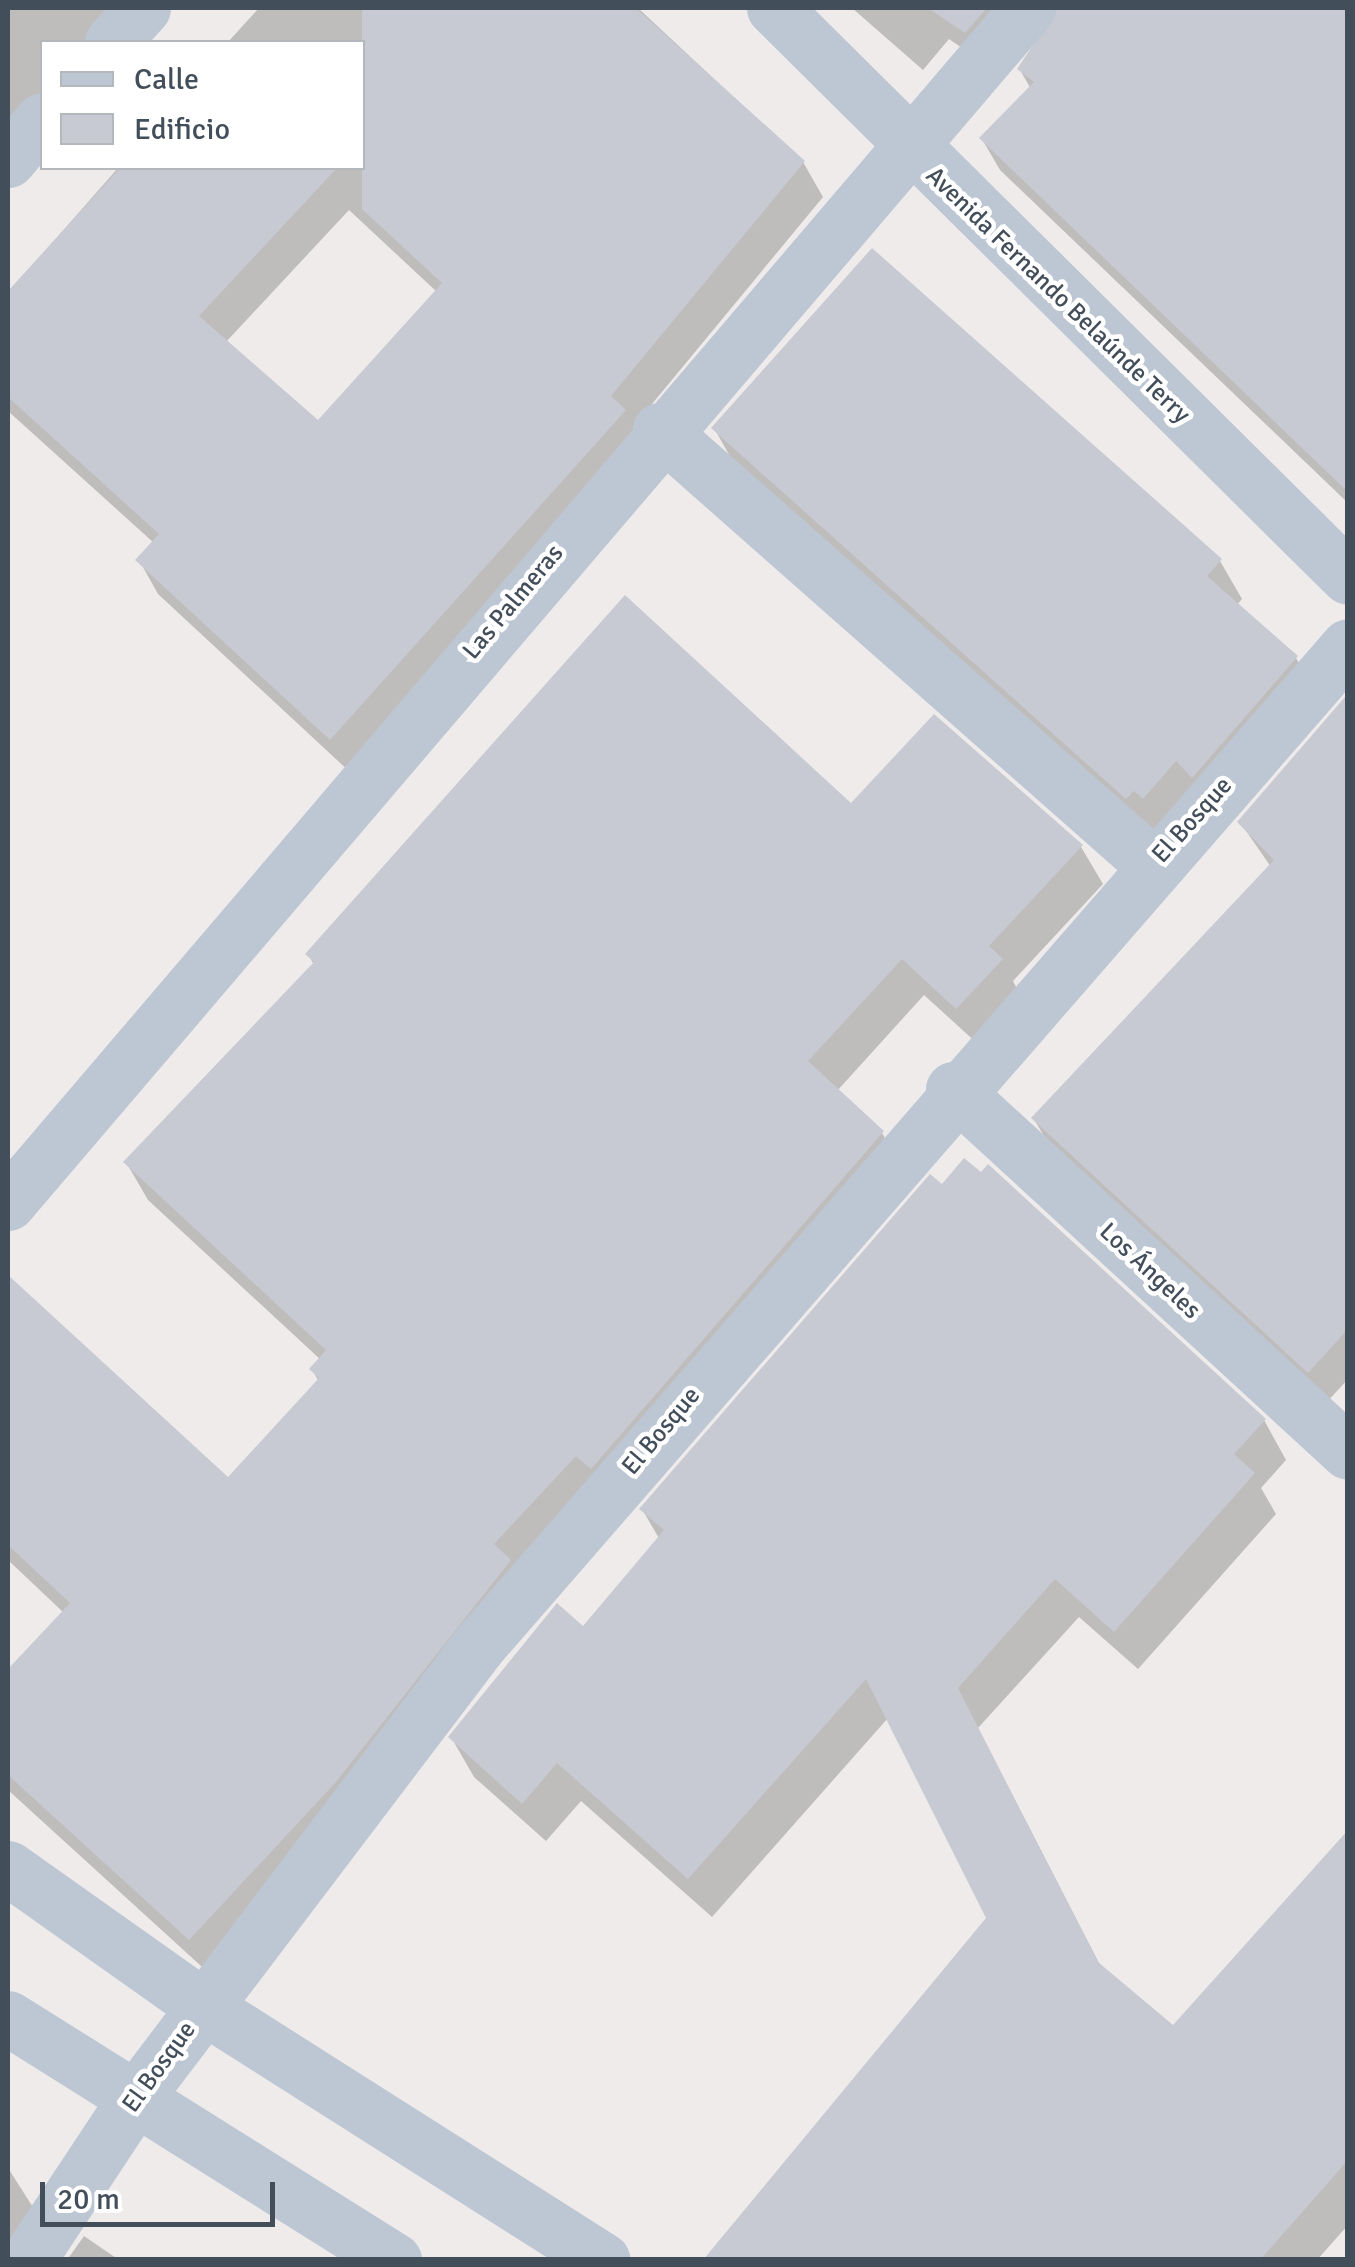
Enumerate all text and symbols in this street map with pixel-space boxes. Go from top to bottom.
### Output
legend [40,40,365,170]
text: Calle [134,61,199,98]
text: Edificio [134,111,230,148]
street label: Avenida Fernando Belaúnde Terry [920,161,1196,429]
street label: Las Palmeras [456,538,570,666]
street label: El Bosque [1146,771,1238,869]
street label: Los Ángeles [1093,1217,1207,1325]
street label: El Bosque [616,1381,706,1481]
street label: El Bosque [116,2016,202,2118]
scale bar [45,2162,280,2224]
text: 20 m [57,2181,120,2218]

